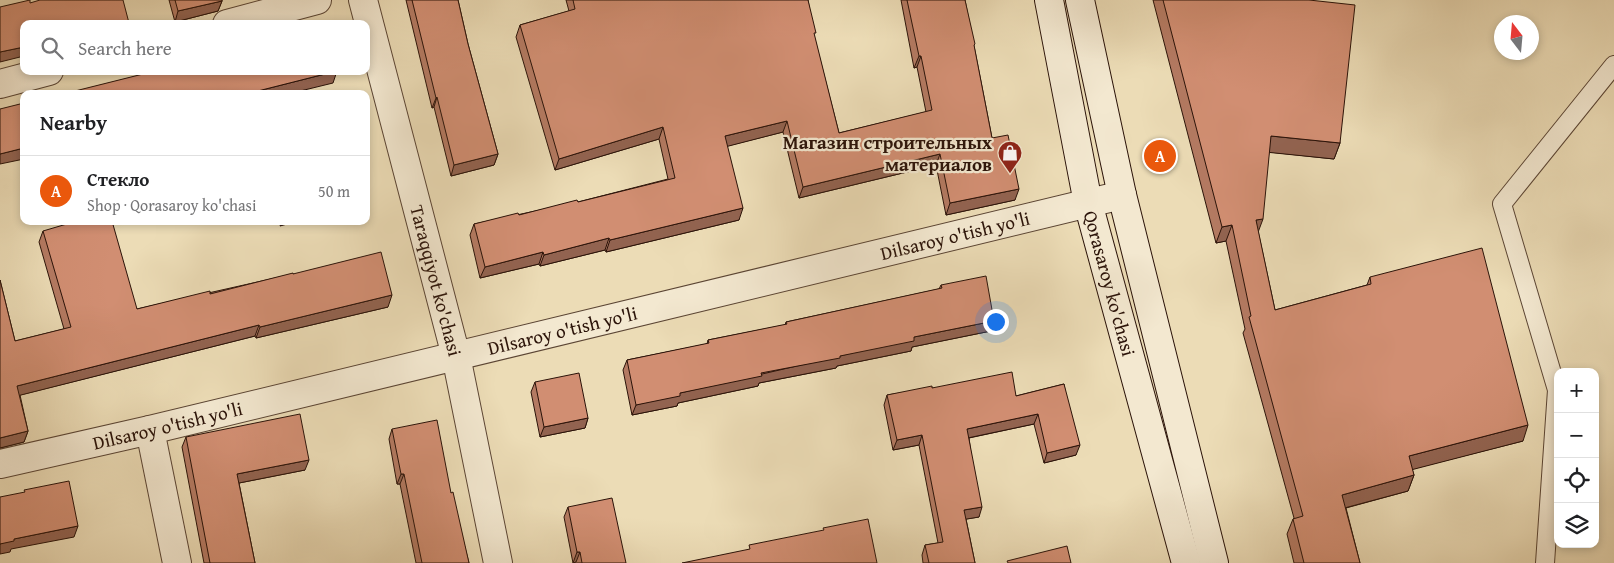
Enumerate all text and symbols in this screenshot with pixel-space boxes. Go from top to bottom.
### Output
north arrow [1494,15,1539,60]
search box [20,20,370,75]
icon: search [38,34,66,62]
text: Search here [78,34,172,62]
text: Nearby [40,107,107,138]
place label: Магазин строительных материалов [783,128,992,178]
pin: A [1144,137,1176,175]
shop icon: Магазин строительных материалов [997,140,1023,174]
text: Стекло [87,165,149,193]
text: A [51,179,61,203]
text: 50 m [318,179,350,203]
text: Shop · Qorasaroy ko'chasi [87,193,256,217]
street label: Taraqqiyot ko'chasi [403,202,469,359]
street label: Dilsaroy o'tish yo'li [877,204,1033,267]
street label: Qorasaroy ko'chasi [1077,207,1143,359]
street label: Dilsaroy o'tish yo'li [485,299,640,362]
your location [983,309,1009,335]
map controls [1554,368,1599,548]
button: + [1554,368,1599,413]
street label: Dilsaroy o'tish yo'li [90,394,245,457]
button: − [1554,413,1599,458]
button: locate [1554,458,1599,503]
button: layers [1554,503,1599,548]

